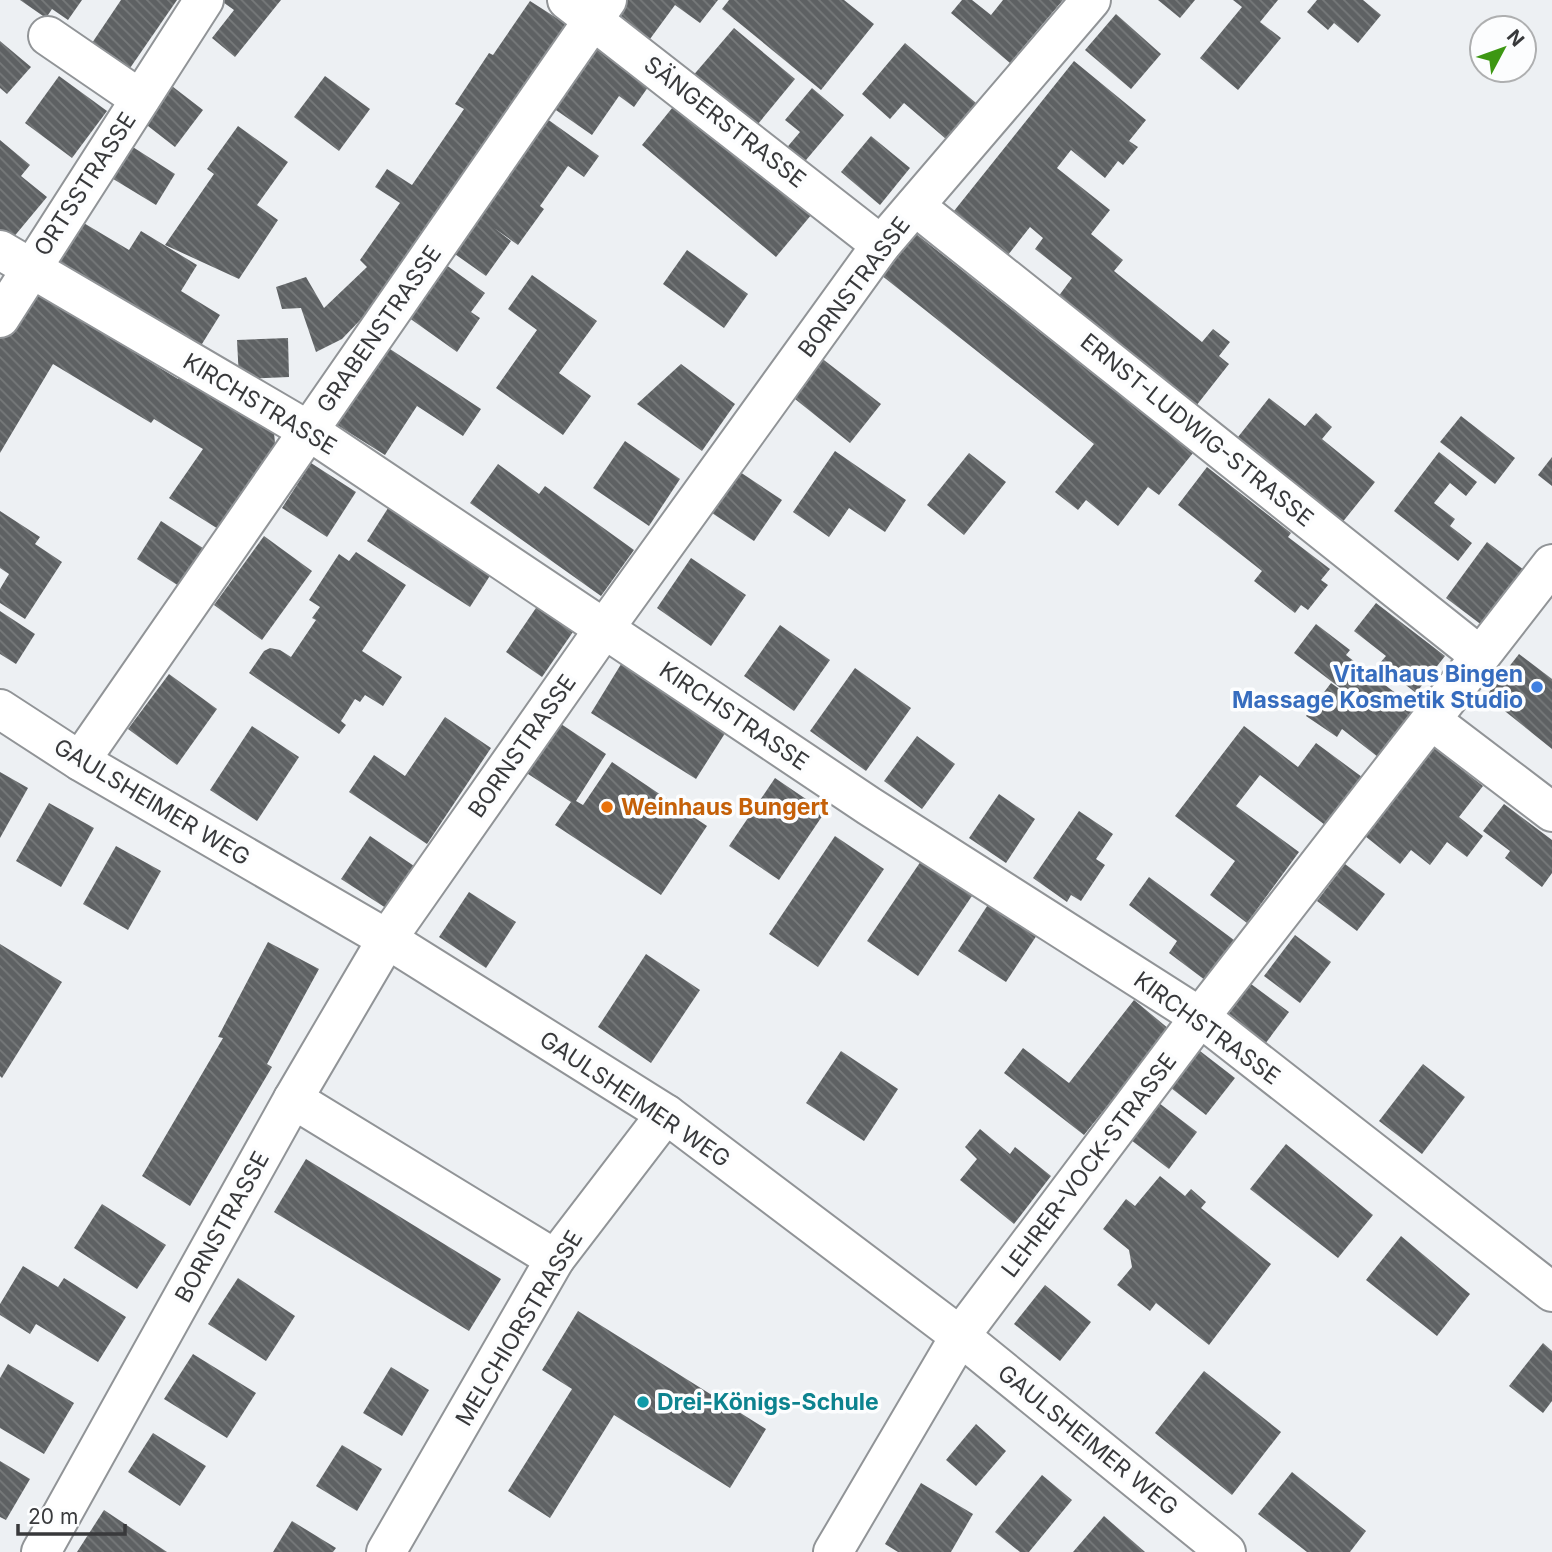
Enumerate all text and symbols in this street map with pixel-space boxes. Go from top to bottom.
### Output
north arrow [1468,14,1538,84]
text: N [1502,25,1529,51]
street label: SÄNGERSTRASSE [639,50,811,194]
street label: ORTSSTRASSE [28,107,142,261]
street label: BORNSTRASSE [792,211,916,363]
street label: GRABENSTRASSE [311,240,447,418]
street label: ERNST-LUDWIG-STRASSE [1075,327,1319,533]
street label: KIRCHSTRASSE [178,347,342,461]
street label: KIRCHSTRASSE [654,656,814,776]
place label: Vitalhaus Bingen Massage Kosmetik Studio [1232,660,1523,714]
street label: BORNSTRASSE [462,669,582,823]
marker: Vitalhaus Bingen Massage Kosmetik Studio [1529,679,1545,695]
street label: GAULSHEIMER WEG [49,732,255,872]
place label: Weinhaus Bungert [621,793,829,821]
marker: Weinhaus Bungert [599,799,615,815]
street label: KIRCHSTRASSE [1128,966,1286,1090]
street label: GAULSHEIMER WEG [535,1025,735,1173]
street label: LEHRER-VOCK-STRASSE [996,1047,1182,1283]
street label: BORNSTRASSE [169,1147,275,1307]
street label: MELCHIORSTRASSE [450,1225,588,1431]
street label: GAULSHEIMER WEG [992,1359,1184,1521]
place label: Drei-Königs-Schule [657,1388,879,1416]
marker: Drei-Königs-Schule [635,1394,651,1410]
scale bar [18,1492,124,1536]
text: 20 m [28,1504,78,1529]

